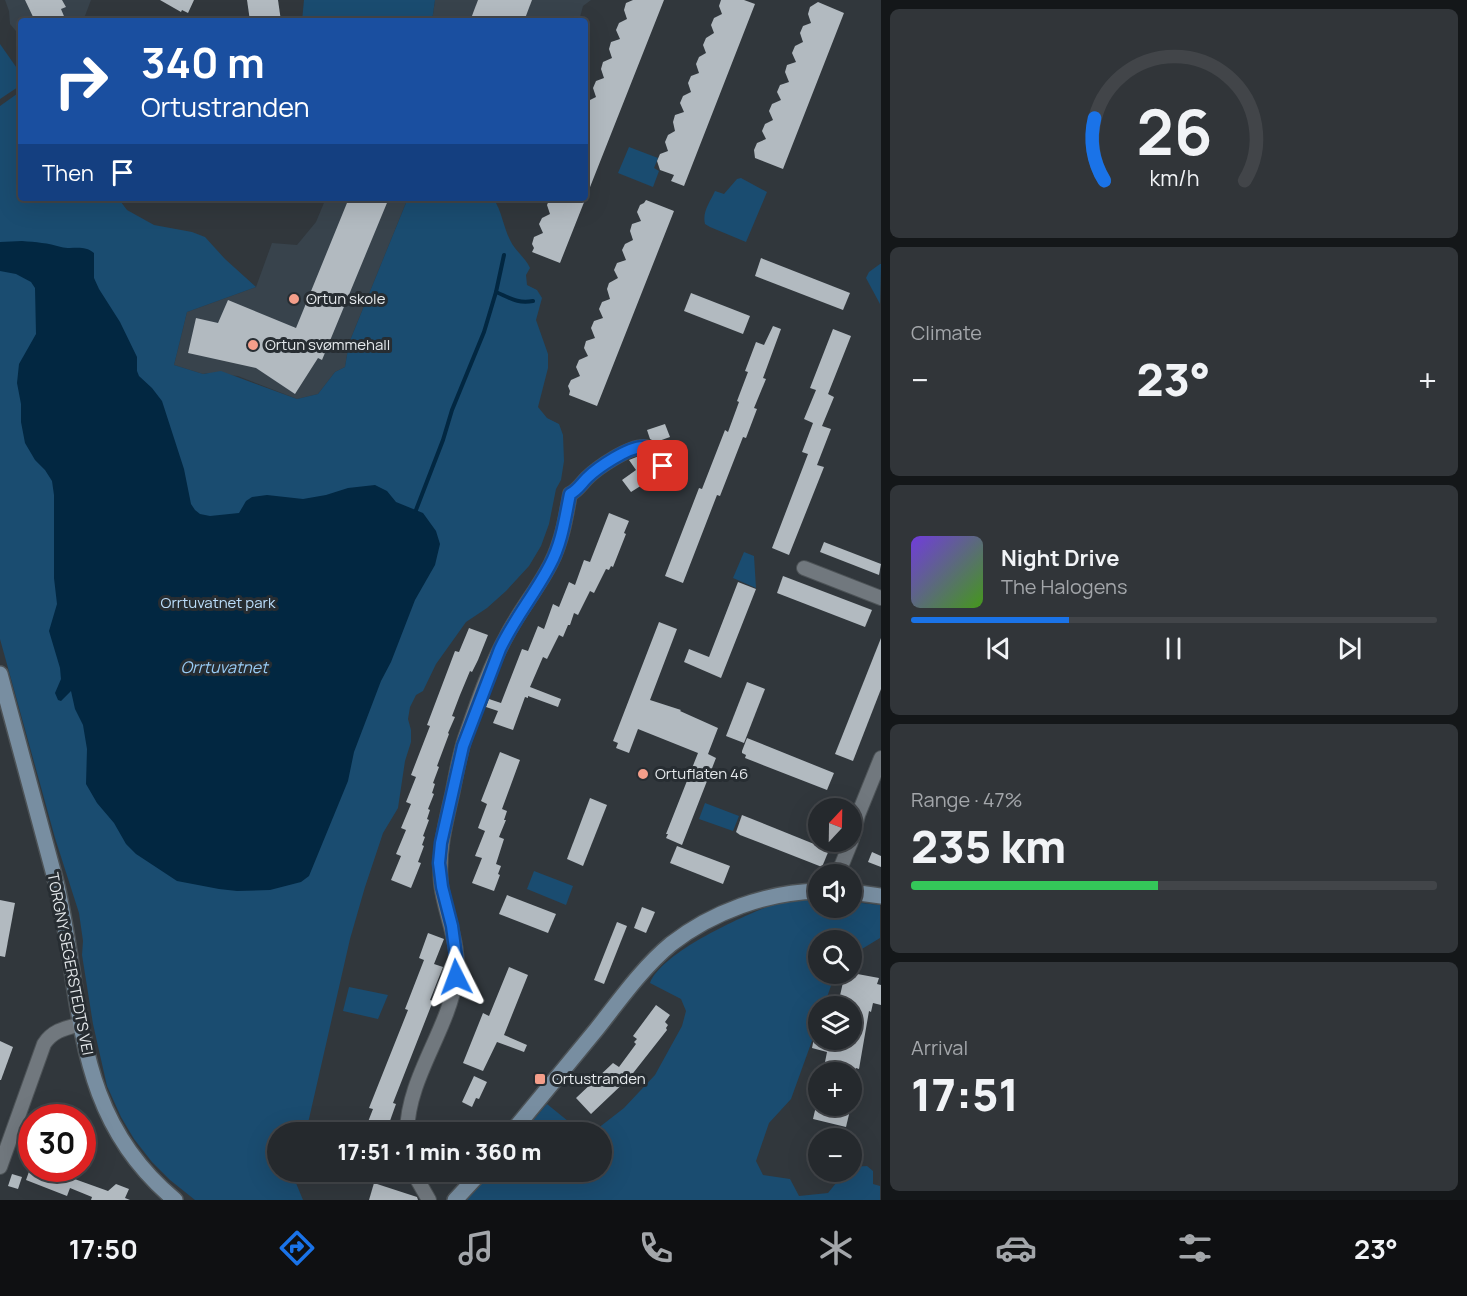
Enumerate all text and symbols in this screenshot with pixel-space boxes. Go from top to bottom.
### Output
text: 340 m [141,33,265,91]
icon: right [42,42,120,120]
text: Ortustranden [141,88,310,125]
text: 26 [1136,88,1212,174]
icon: arrive [106,156,139,189]
text: Then [42,158,94,188]
text: km/h [1149,163,1199,192]
place label: Ortun skole [306,288,386,309]
marker: Ortun skole [287,292,301,306]
text: Climate [911,319,982,346]
place label: Ortun svømmehall [265,334,390,355]
marker: Ortun svømmehall [246,338,260,352]
text: 23° [1136,348,1210,410]
text: − [911,357,929,402]
text: + [1418,357,1437,402]
pin [637,440,688,491]
icon: arrive [646,449,679,482]
text: Night Drive [1001,543,1120,573]
text: The Halogens [1001,573,1127,600]
park label: Orrtuvatnet park [161,592,276,613]
icon: previous [982,632,1015,665]
icon: pause [1157,632,1190,665]
icon: next [1333,632,1366,665]
water label: Orrtuvatnet [180,656,269,678]
place label: Ortuflaten 46 [655,763,748,784]
marker: Ortuflaten 46 [636,767,650,781]
text: Range · 47% [911,786,1023,813]
north arrow [808,798,862,852]
map controls [808,798,862,1182]
text: 235 km [911,815,1066,877]
button: sound [808,864,862,918]
street label: TORGNY SEGERSTEDTS VEI [42,871,99,1057]
button: search [808,930,862,984]
position arrow [424,945,488,1009]
button: layers [808,996,862,1050]
text: Arrival [911,1034,968,1061]
button: + [808,1062,862,1116]
text: 17:51 [911,1063,1019,1125]
place label: Ortustranden [552,1068,646,1089]
marker: Ortustranden [533,1072,547,1086]
speed limit sign: 30 [18,1104,96,1182]
button: − [808,1128,862,1182]
text: 17:51 · 1 min · 360 m [338,1137,541,1167]
icon: directions [276,1227,318,1269]
icon: music [455,1227,497,1269]
icon: phone [635,1227,677,1269]
icon: climate [815,1227,857,1269]
icon: car [995,1227,1037,1269]
icon: filters [1174,1227,1216,1269]
text: 17:50 [69,1230,138,1267]
text: 23° [1354,1230,1398,1267]

